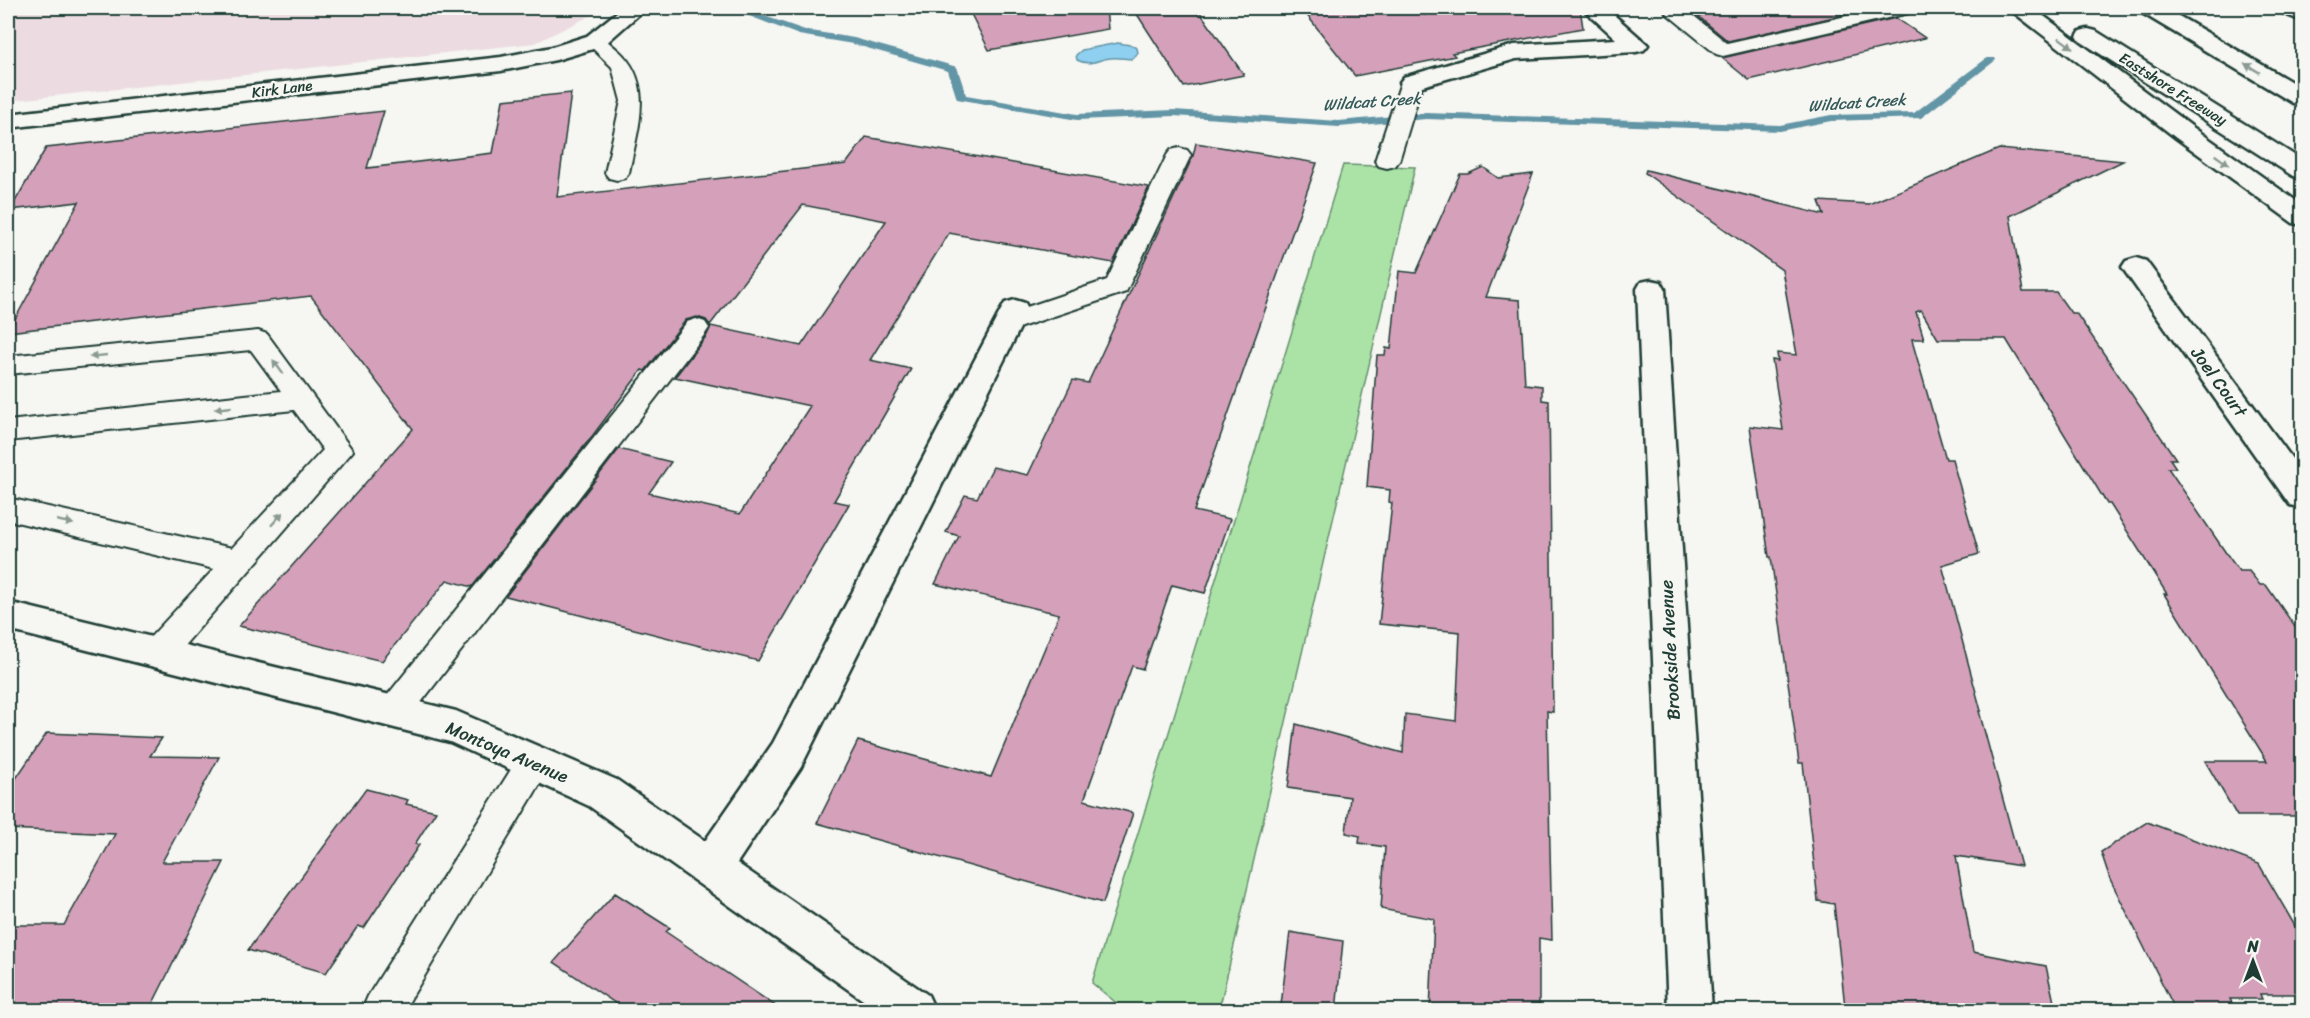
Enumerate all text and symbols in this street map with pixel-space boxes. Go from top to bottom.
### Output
one-way arrow [2058,37,2074,49]
street label: Eastshore Freeway [2114,45,2232,133]
one-way arrow [2244,63,2260,74]
street label: Kirk Lane [250,72,314,106]
water label: Wildcat Creek [1322,84,1423,119]
water label: Wildcat Creek [1807,85,1908,120]
one-way arrow [2214,154,2230,165]
street label: Joel Court [2182,339,2256,425]
one-way arrow [88,351,107,361]
one-way arrow [272,360,284,376]
one-way arrow [213,403,232,413]
one-way arrow [270,511,284,526]
one-way arrow [55,518,74,528]
street label: Brookside Avenue [1650,579,1690,721]
street label: Montoya Avenue [440,712,574,792]
north arrow [2223,931,2283,991]
text: N [2246,932,2259,961]

